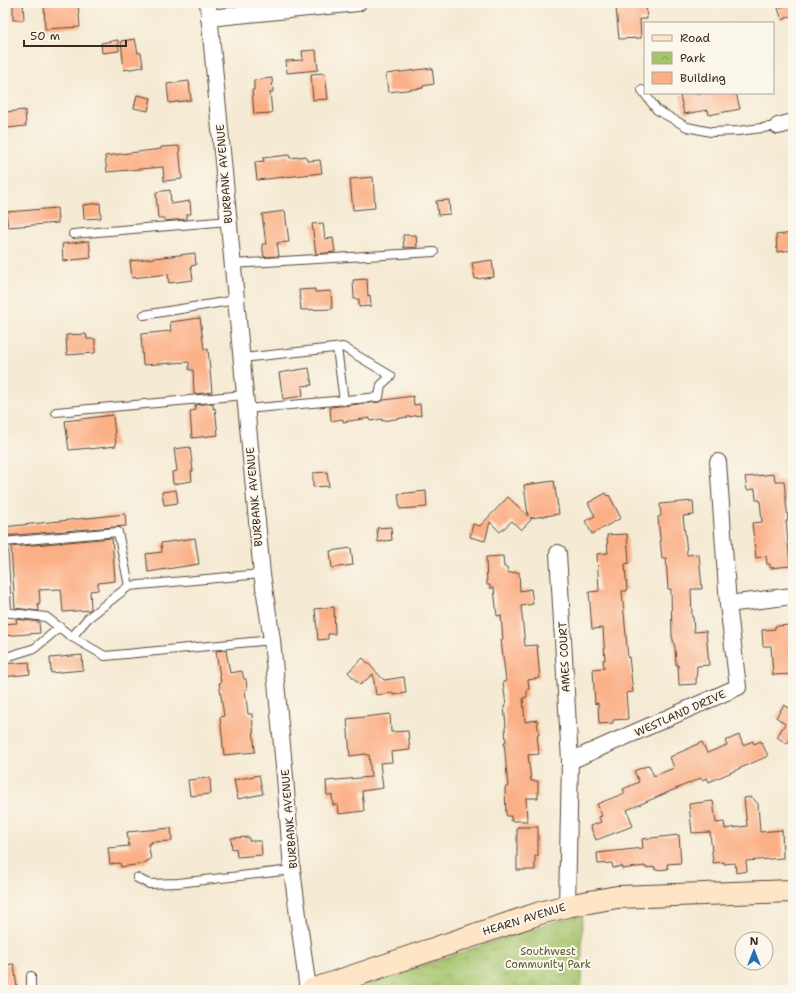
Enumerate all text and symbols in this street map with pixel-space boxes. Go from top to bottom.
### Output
scale bar [24,22,126,48]
legend [644,22,774,94]
text: 50 m [30,28,60,44]
text: Road [680,30,711,46]
text: Park [680,50,706,66]
text: Building [680,70,726,86]
street label: BURBANK AVENUE [213,124,236,224]
street label: BURBANK AVENUE [243,447,266,547]
street label: AMES COURT [555,621,574,693]
street label: WESTLAND DRIVE [632,687,728,740]
street label: BURBANK AVENUE [278,769,301,869]
street label: HEARN AVENUE [481,900,568,939]
north arrow [734,931,774,971]
text: N [750,934,759,949]
park label: Southwest Community Park [505,944,591,972]

